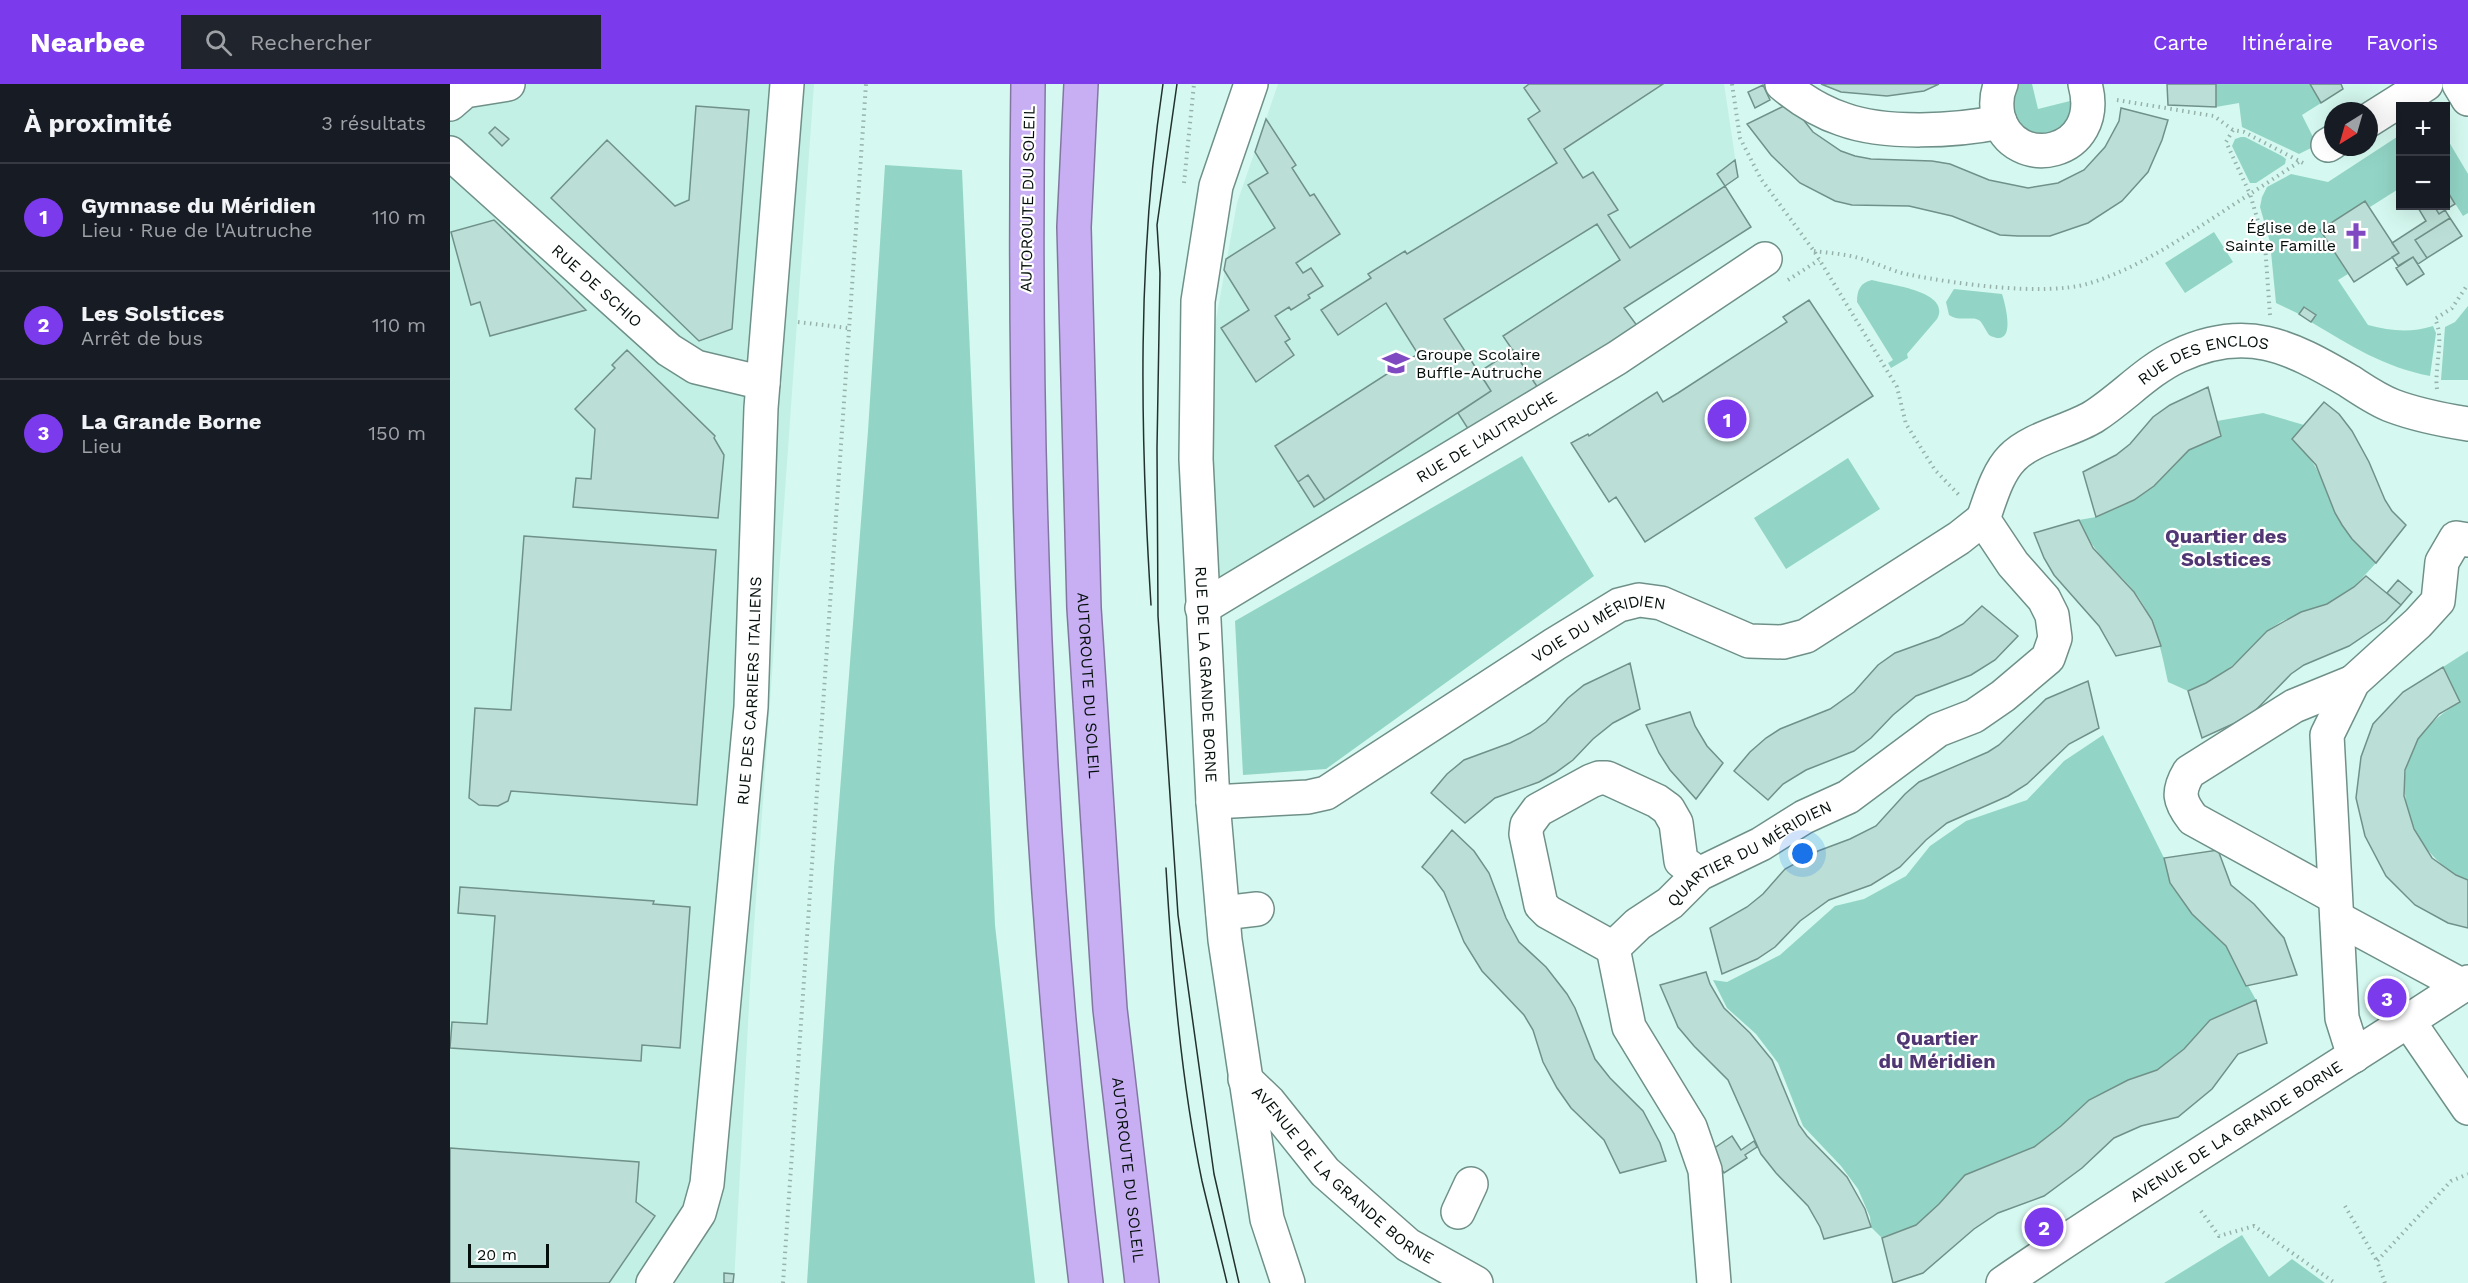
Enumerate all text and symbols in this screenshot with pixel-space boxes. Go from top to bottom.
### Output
search box [181,15,601,69]
text: Nearbee [30,26,145,59]
icon: search [202,26,235,59]
text: Rechercher [250,30,372,55]
text: Carte [2153,30,2208,55]
text: Itinéraire [2241,30,2333,55]
text: Favoris [2366,30,2438,55]
north arrow [2324,102,2378,156]
map controls [2396,102,2450,210]
button: + [2396,102,2450,156]
street label: AUTOROUTE DU SOLEIL [1016,105,1039,292]
text: À proximité [24,108,172,138]
text: 3 résultats [321,111,426,135]
button: − [2396,156,2450,210]
text: Gymnase du Méridien [81,193,316,218]
text: 1 [39,205,48,229]
text: 110 m [372,205,426,229]
text: Lieu · Rue de l'Autruche [81,218,313,242]
place label: Église de la Sainte Famille [2225,218,2336,255]
church icon: Église de la Sainte Famille [2341,221,2371,251]
street label: RUE DE SCHIO [548,240,646,331]
text: Les Solstices [81,301,224,326]
text: 2 [38,313,49,337]
text: 110 m [372,313,426,337]
text: Arrêt de bus [81,326,203,350]
street label: RUE DES ENCLOS [2134,331,2271,389]
place label: Groupe Scolaire Buffle-Autruche [1416,345,1542,382]
school or university icon: Groupe Scolaire Buffle-Autruche [1381,348,1411,378]
street label: RUE DE L'AUTRUCHE [1413,387,1560,487]
pin: 1 [1708,396,1746,442]
text: La Grande Borne [81,409,262,434]
text: 3 [38,421,49,445]
text: 150 m [368,421,426,445]
text: Lieu [81,434,122,458]
district label: Quartier des Solstices [2165,524,2287,571]
street label: RUE DE LA GRANDE BORNE [1191,566,1221,783]
street label: RUE DES CARRIERS ITALIENS [733,576,765,806]
street label: VOIE DU MÉRIDIEN [1528,591,1667,667]
street label: AUTOROUTE DU SOLEIL [1074,592,1104,780]
street label: QUARTIER DU MÉRIDIEN [1663,797,1835,911]
your location [1788,839,1817,868]
pin: 3 [2368,976,2406,1020]
district label: Quartier du Méridien [1878,1026,1996,1073]
street label: AVENUE DE LA GRANDE BORNE [2126,1057,2346,1206]
street label: AUTOROUTE DU SOLEIL [1108,1076,1149,1264]
street label: AVENUE DE LA GRANDE BORNE [1248,1082,1437,1268]
pin: 2 [2024,1204,2064,1250]
scale bar [468,1241,549,1268]
text: 20 m [477,1245,517,1264]

